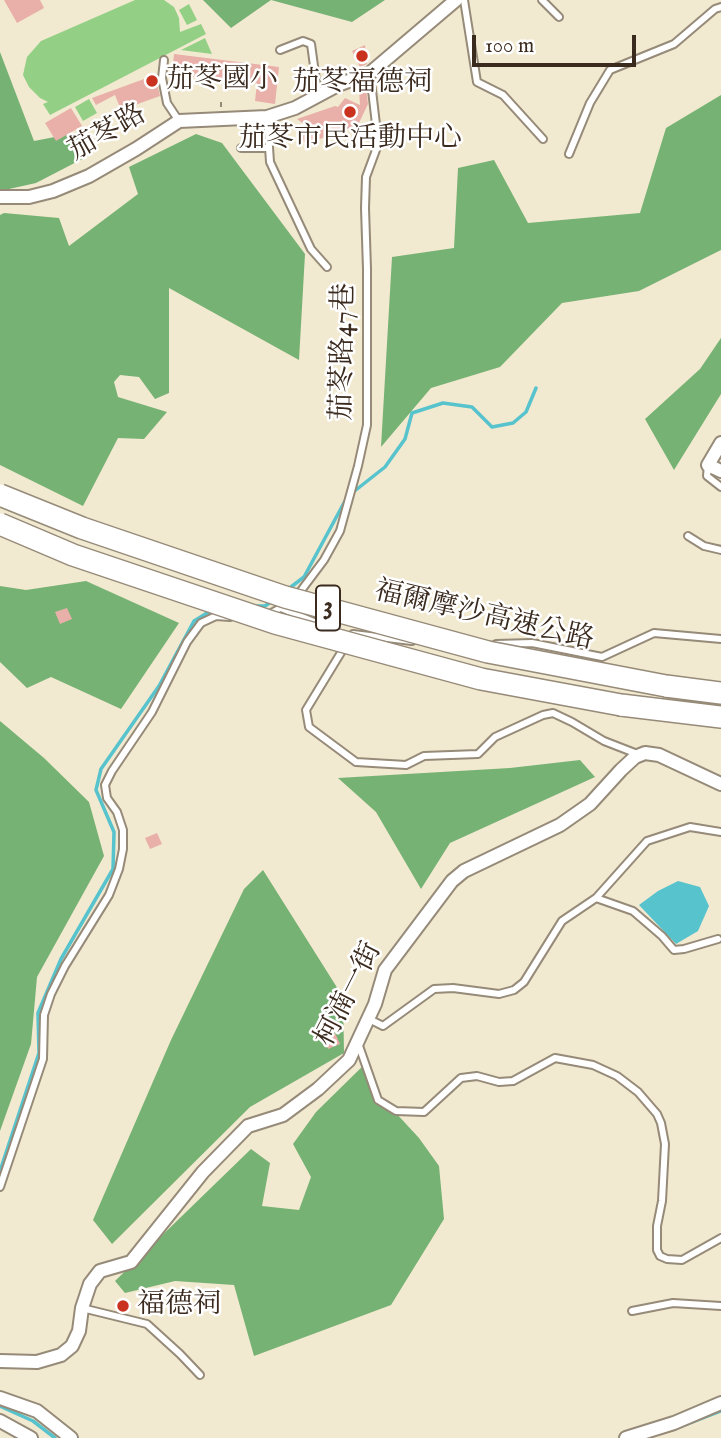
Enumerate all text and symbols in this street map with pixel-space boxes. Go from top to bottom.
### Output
scale bar [476,21,640,65]
text: 100 m [485,33,534,60]
marker: 茄苳福德祠 [354,48,370,64]
place label: 茄苳國小 [166,64,278,98]
place label: 茄苳福德祠 [292,67,432,101]
marker: 茄苳國小 [144,73,160,89]
street label: 茄苳路 [63,98,153,170]
marker: 茄苳市民活動中心 [342,104,358,120]
place label: 茄苳市民活動中心 [238,123,462,157]
street label: 茄苳路47巷 [327,283,363,421]
street label: 福爾摩沙高速公路 [371,575,597,659]
road number: 3 [316,586,340,630]
street label: 柯湳一街 [310,937,390,1053]
place label: 福德祠 [137,1289,221,1323]
marker: 福德祠 [115,1298,131,1314]

